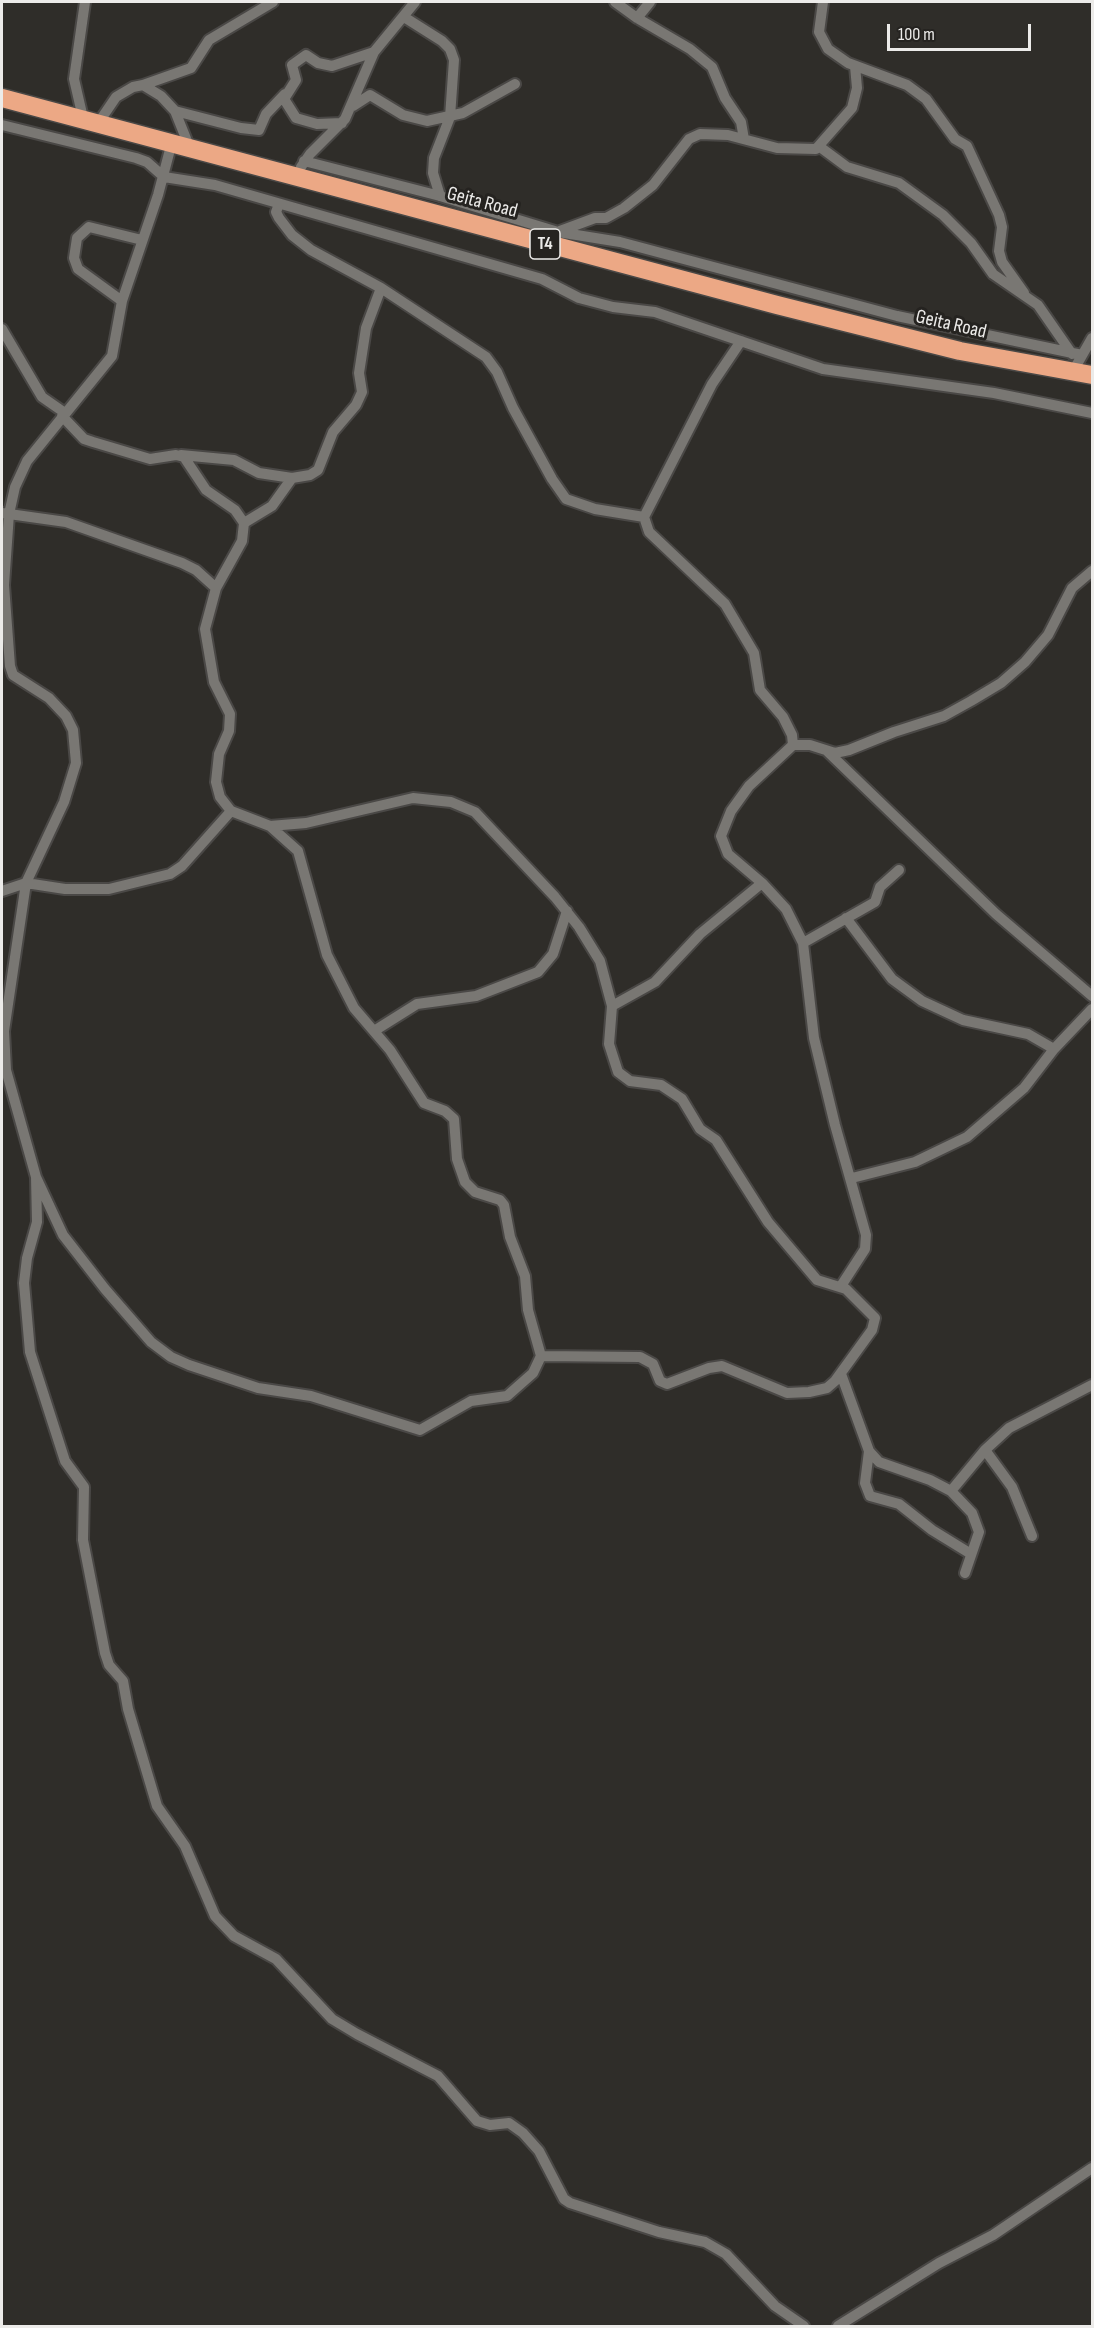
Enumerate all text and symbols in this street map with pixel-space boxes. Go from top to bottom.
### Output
scale bar [890,12,1034,50]
text: 100 m [898,24,935,45]
street label: Geita Road [444,182,520,224]
road number: T4 [530,229,560,259]
street label: Geita Road [913,305,989,345]

